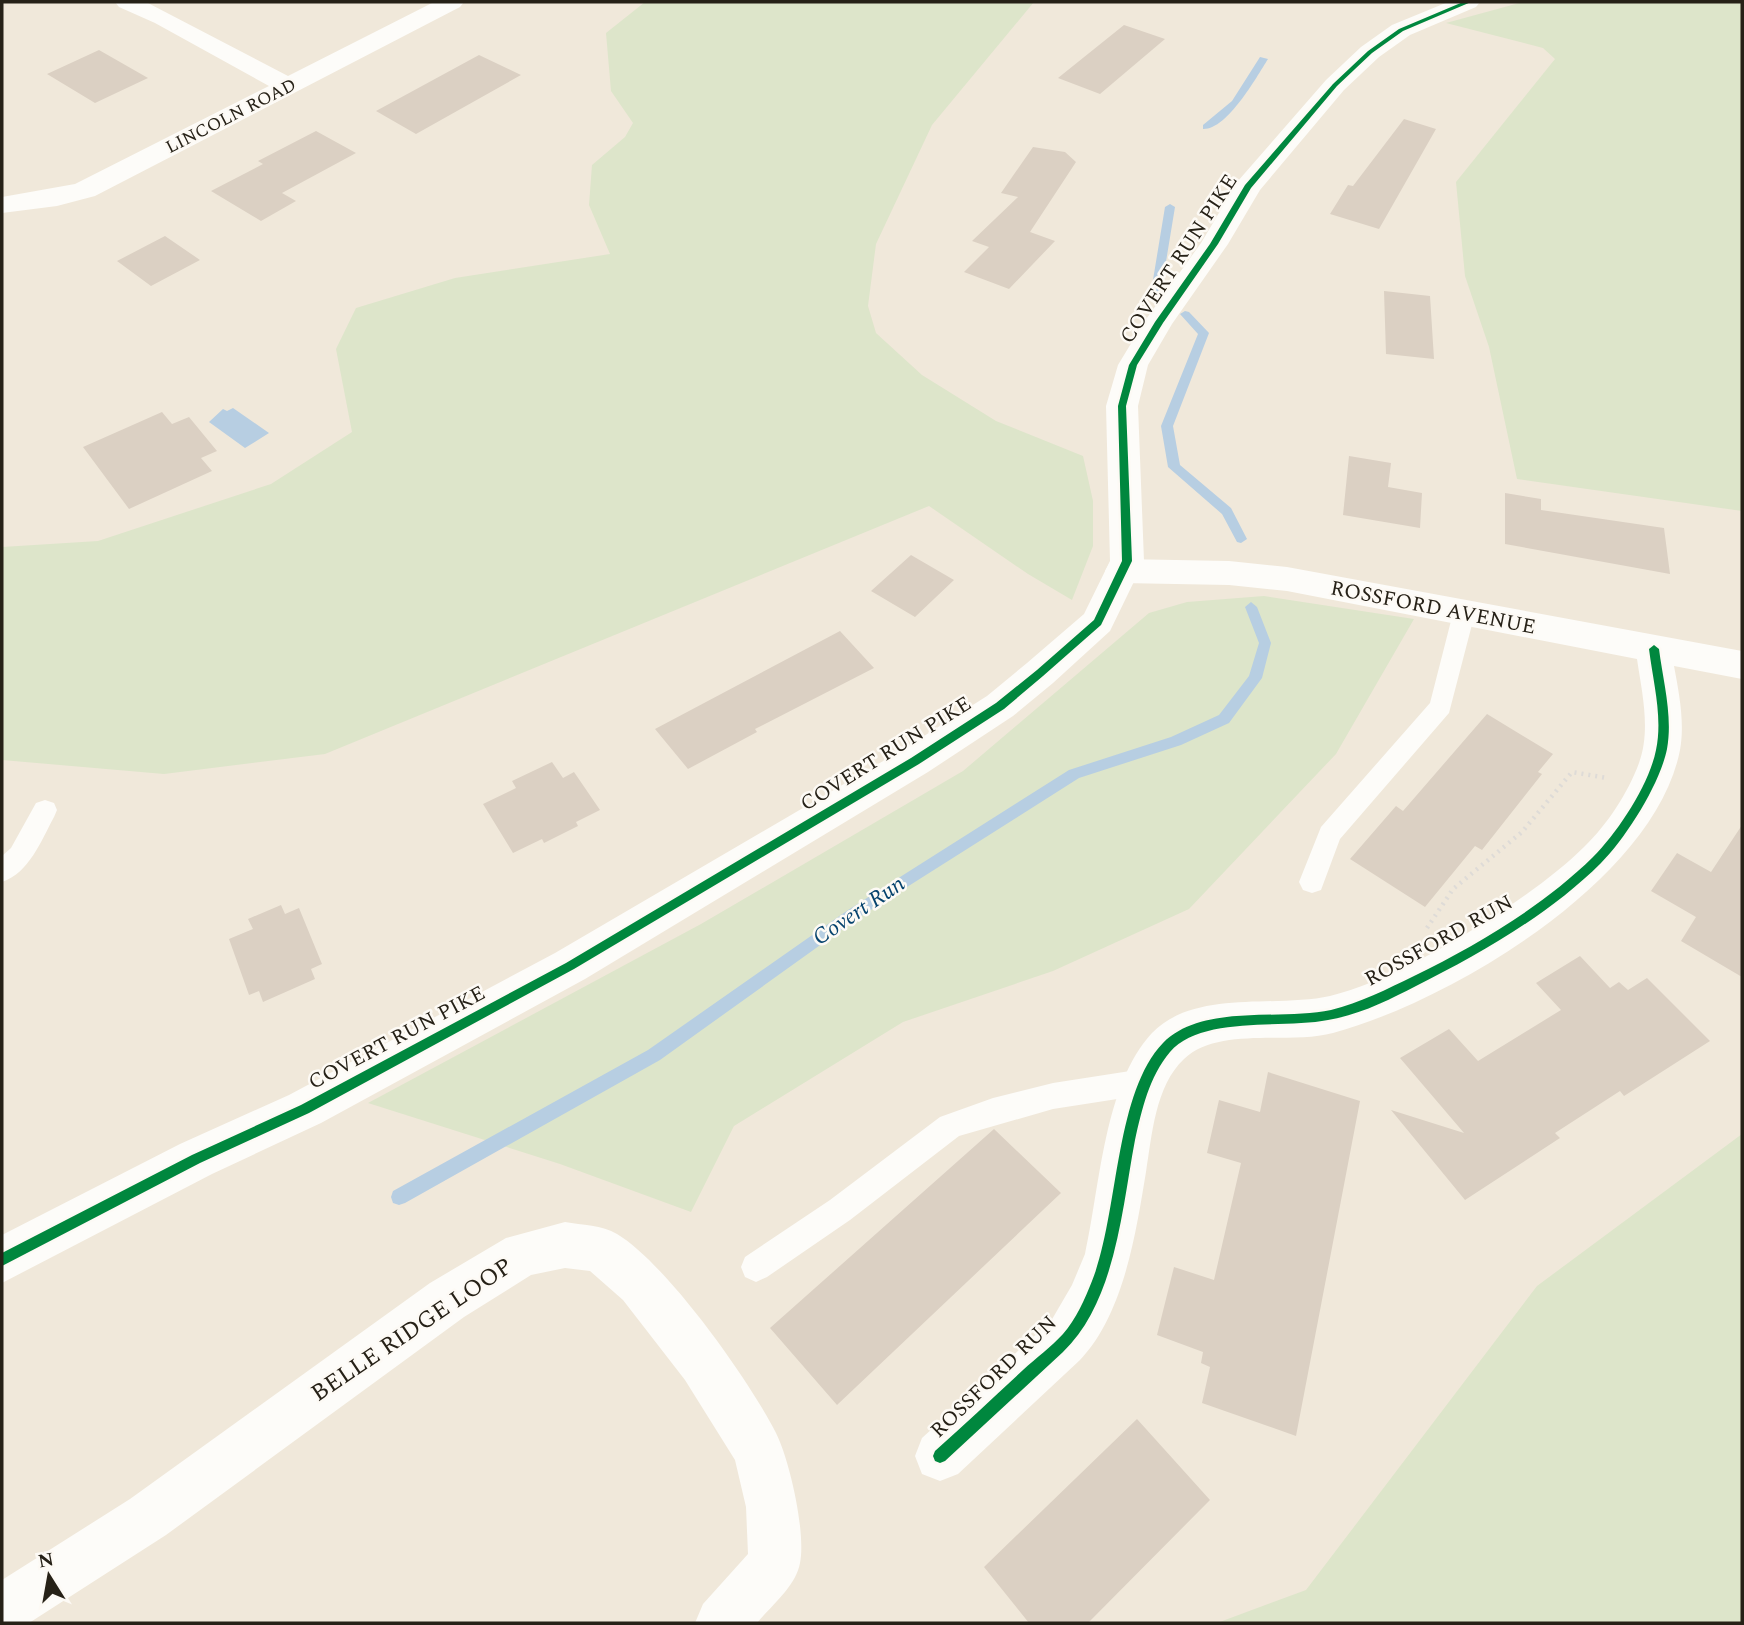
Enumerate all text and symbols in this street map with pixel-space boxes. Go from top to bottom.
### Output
street label: LINCOLN ROAD [161,71,301,161]
street label: COVERT RUN PIKE [1112,168,1246,350]
street label: ROSSFORD AVENUE [1328,572,1538,644]
street label: COVERT RUN PIKE [794,688,978,820]
water label: Covert Run [806,867,912,955]
street label: ROSSFORD RUN [1359,887,1519,995]
street label: COVERT RUN PIKE [303,978,491,1098]
street label: BELLE RIDGE LOOP [304,1249,520,1411]
street label: ROSSFORD RUN [923,1308,1065,1446]
north arrow [14,1541,84,1611]
text: N [36,1545,56,1576]

